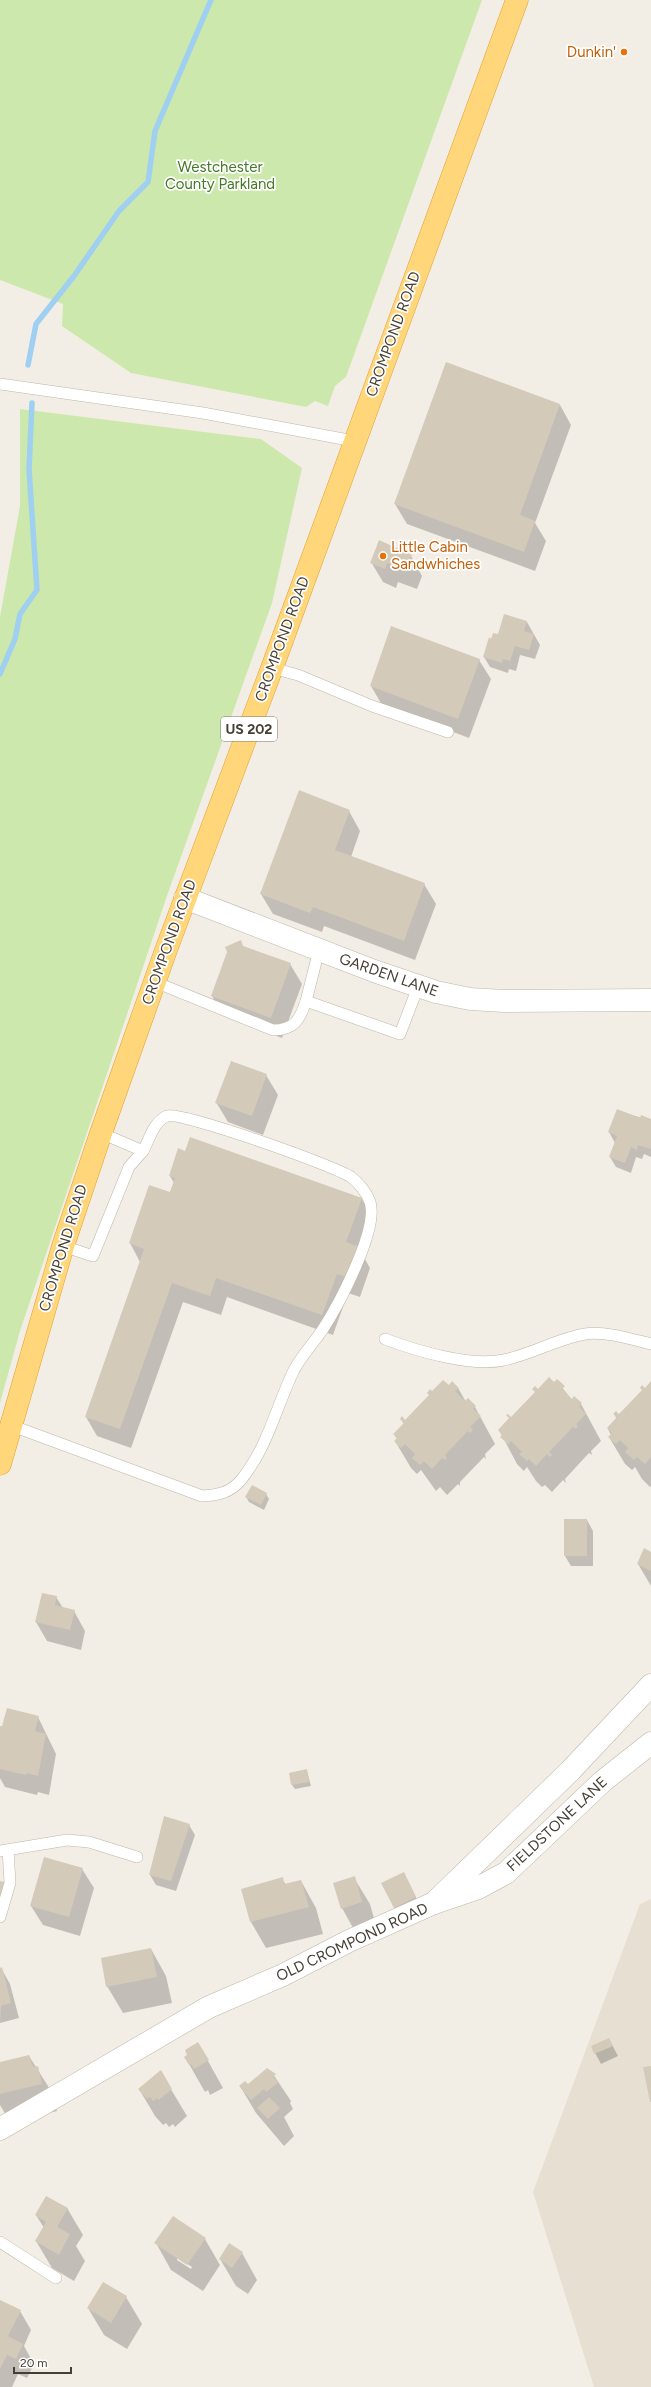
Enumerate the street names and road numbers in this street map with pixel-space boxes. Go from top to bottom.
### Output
street label: CROMPOND ROAD [362,269,424,399]
street label: CROMPOND ROAD [251,574,313,704]
road number: US 202 [221,717,277,741]
street label: CROMPOND ROAD [138,877,200,1007]
street label: GARDEN LANE [337,950,441,1000]
street label: CROMPOND ROAD [35,1182,91,1314]
street label: FIELDSTONE LANE [503,1773,611,1875]
street label: OLD CROMPOND ROAD [273,1899,431,1985]

